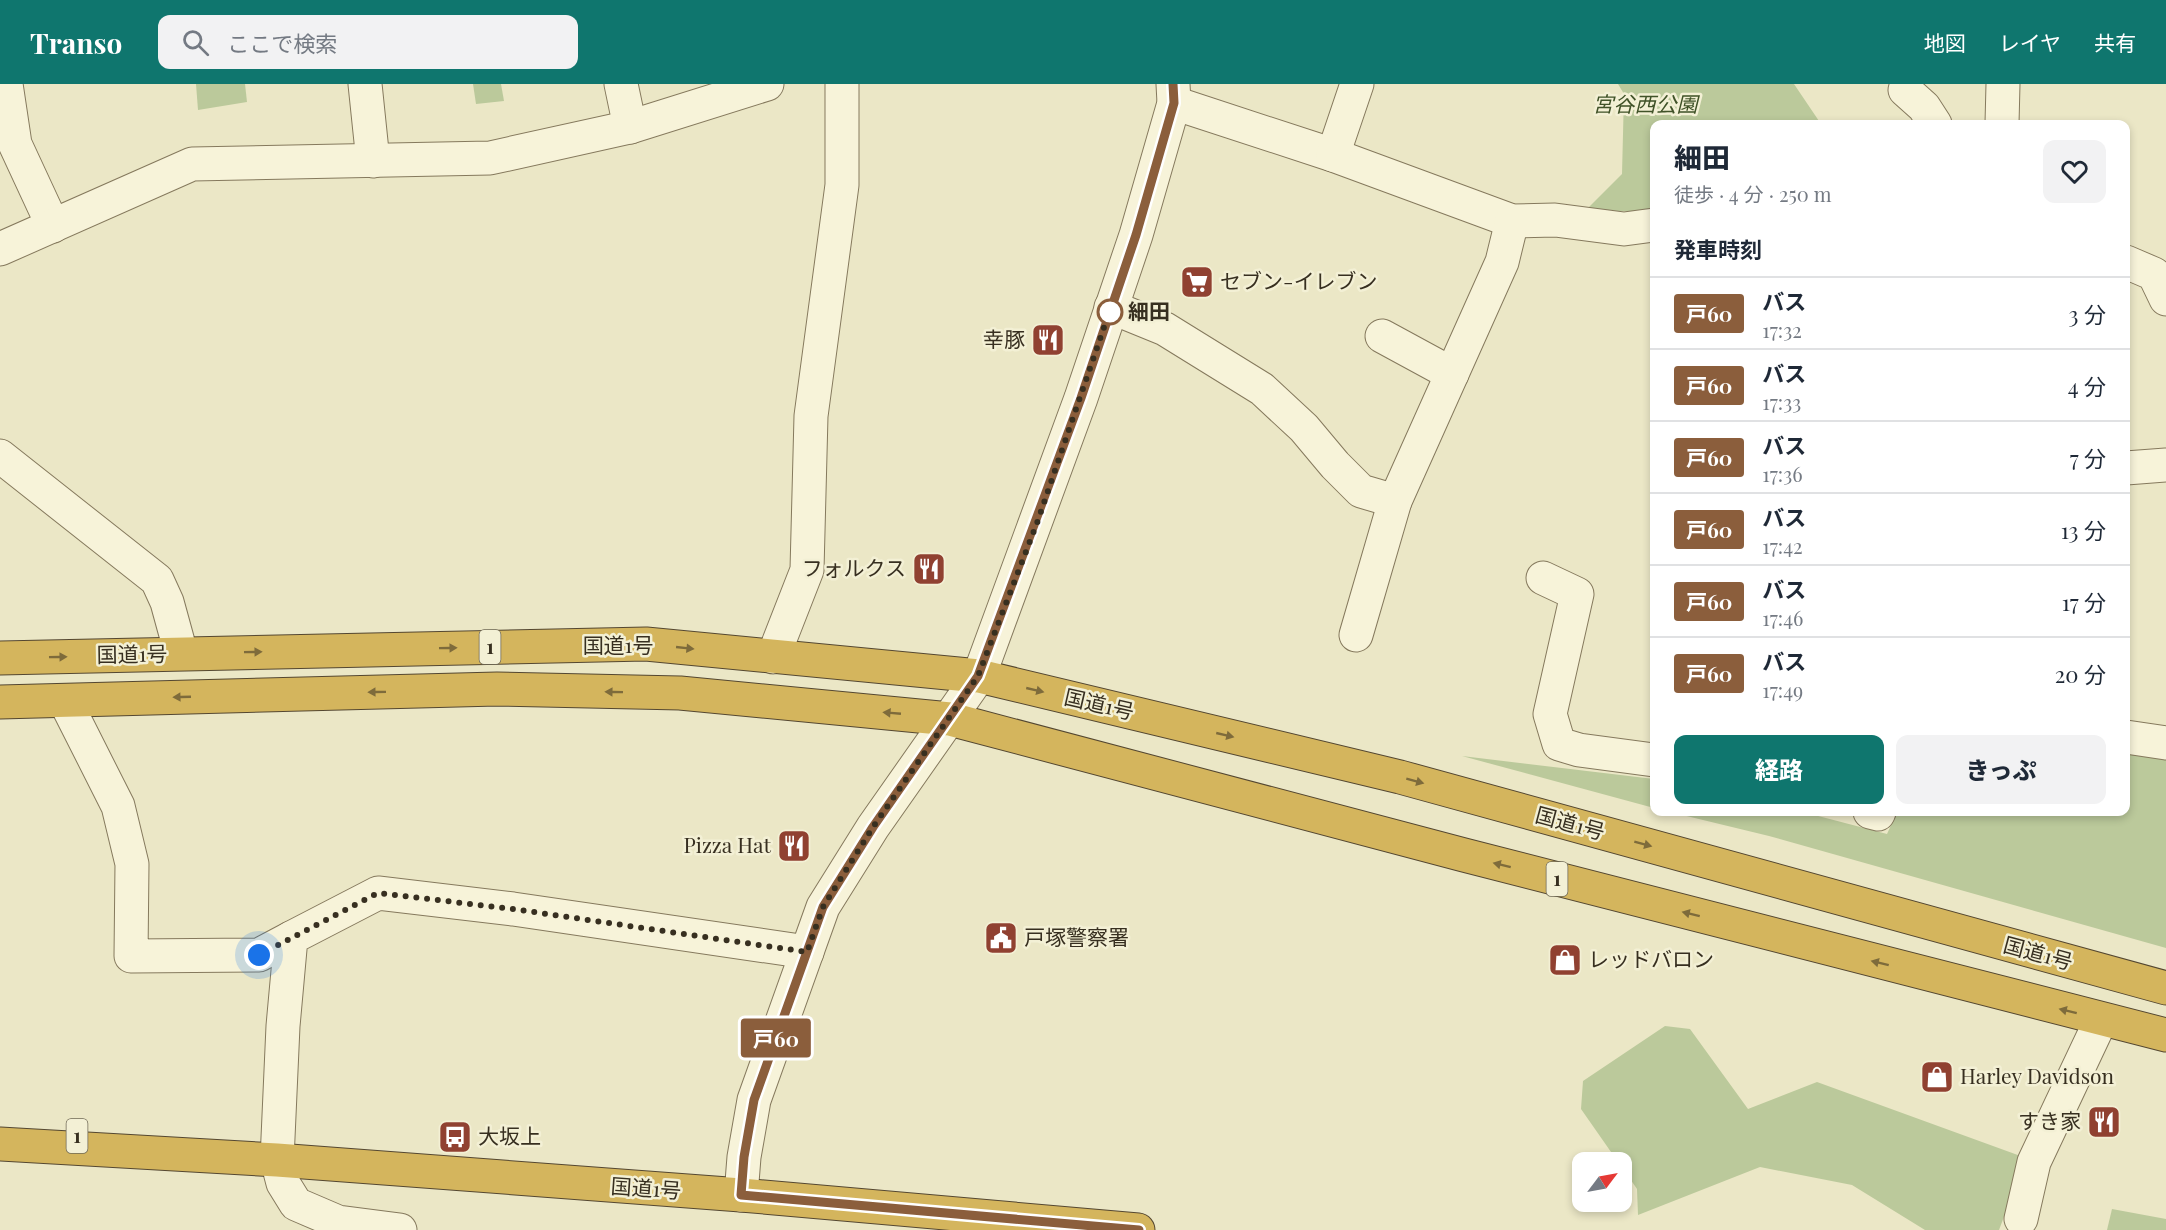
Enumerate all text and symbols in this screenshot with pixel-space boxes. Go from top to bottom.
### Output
search box [158,15,578,69]
text: Transo [30,24,122,61]
icon: search [179,26,212,59]
text: ここで検索 [227,28,337,58]
text: 地図 [1924,28,1966,56]
text: レイヤ [1999,28,2061,56]
text: 共有 [2094,28,2136,56]
park label: 宮谷西公園 [1593,89,1700,117]
text: 細田 [1674,138,1730,175]
button: heart [2043,140,2106,203]
text: 徒歩 · 4 分 · 250 m [1674,180,1832,207]
text: 発車時刻 [1674,234,1762,264]
supermarket icon: セブン-イレブン [1179,264,1215,300]
place label: セブン-イレブン [1220,266,1377,294]
text: バス [1762,286,1806,316]
place label: 細田 [1128,296,1170,324]
marker: 細田 [1097,299,1123,325]
text: 戸60 [1686,299,1732,327]
text: 3 分 [2069,299,2106,329]
text: 17:32 [1762,316,1802,343]
restaurant icon: 幸豚 [1030,322,1066,358]
place label: 幸豚 [983,324,1025,352]
text: バス [1762,358,1806,388]
text: 戸60 [1686,371,1732,399]
text: 4 分 [2068,371,2106,401]
text: 17:33 [1762,388,1801,415]
text: バス [1762,430,1806,460]
text: 戸60 [1686,443,1732,471]
text: 7 分 [2070,443,2106,473]
text: 17:36 [1762,460,1803,487]
text: バス [1762,502,1806,532]
text: 戸60 [1686,515,1732,543]
text: 13 分 [2061,515,2106,545]
text: 17:42 [1762,532,1803,559]
restaurant icon: フォルクス [911,551,947,587]
place label: フォルクス [802,553,906,581]
text: バス [1762,574,1806,604]
text: 戸60 [1686,587,1732,615]
text: 17 分 [2062,587,2106,617]
text: 17:46 [1762,604,1803,631]
road number: 1 [480,630,500,664]
street label: 国道1号 [583,630,653,658]
street label: 国道1号 [96,638,168,668]
one-way arrow [439,643,458,652]
one-way arrow [676,643,695,653]
text: バス [1762,646,1806,676]
one-way arrow [244,647,263,656]
one-way arrow [49,652,68,661]
text: 戸60 [1686,659,1732,687]
text: 20 分 [2055,659,2106,689]
text: 17:49 [1762,676,1803,703]
street label: 国道1号 [1062,681,1137,725]
one-way arrow [1026,685,1045,695]
one-way arrow [604,687,623,696]
one-way arrow [367,688,386,697]
one-way arrow [172,693,191,702]
one-way arrow [882,708,901,718]
one-way arrow [1216,731,1235,740]
button: 経路 [1674,735,1884,804]
button: きっぷ [1896,735,2106,804]
one-way arrow [1406,777,1424,786]
street label: 国道1号 [1533,799,1608,845]
restaurant icon: Pizza Hat [776,828,812,864]
place label: Pizza Hat [683,830,772,858]
one-way arrow [1634,840,1652,849]
one-way arrow [1493,860,1511,869]
road number: 1 [1546,862,1568,896]
one-way arrow [1682,908,1700,918]
public building icon: 戸塚警察署 [983,920,1019,956]
place label: 戸塚警察署 [1024,922,1129,950]
street label: 国道1号 [2001,929,2076,975]
your location [244,940,274,970]
shop icon: レッドバロン [1547,942,1583,978]
place label: レッドバロン [1588,944,1714,972]
one-way arrow [1870,957,1889,967]
one-way arrow [2059,1006,2078,1016]
line badge: 戸60 [742,1018,810,1058]
text: 戸60 [753,1024,799,1052]
shop icon: Harley Davidson [1919,1059,1955,1095]
place label: Harley Davidson [1960,1061,2115,1089]
restaurant icon: すき家 [2086,1104,2122,1140]
place label: すき家 [2018,1106,2081,1134]
road number: 1 [66,1119,88,1153]
bus stop icon: 大坂上 [437,1119,473,1155]
place label: 大坂上 [478,1121,541,1149]
north arrow [1572,1152,1632,1212]
map controls [1572,1152,1632,1212]
street label: 国道1号 [610,1171,682,1203]

